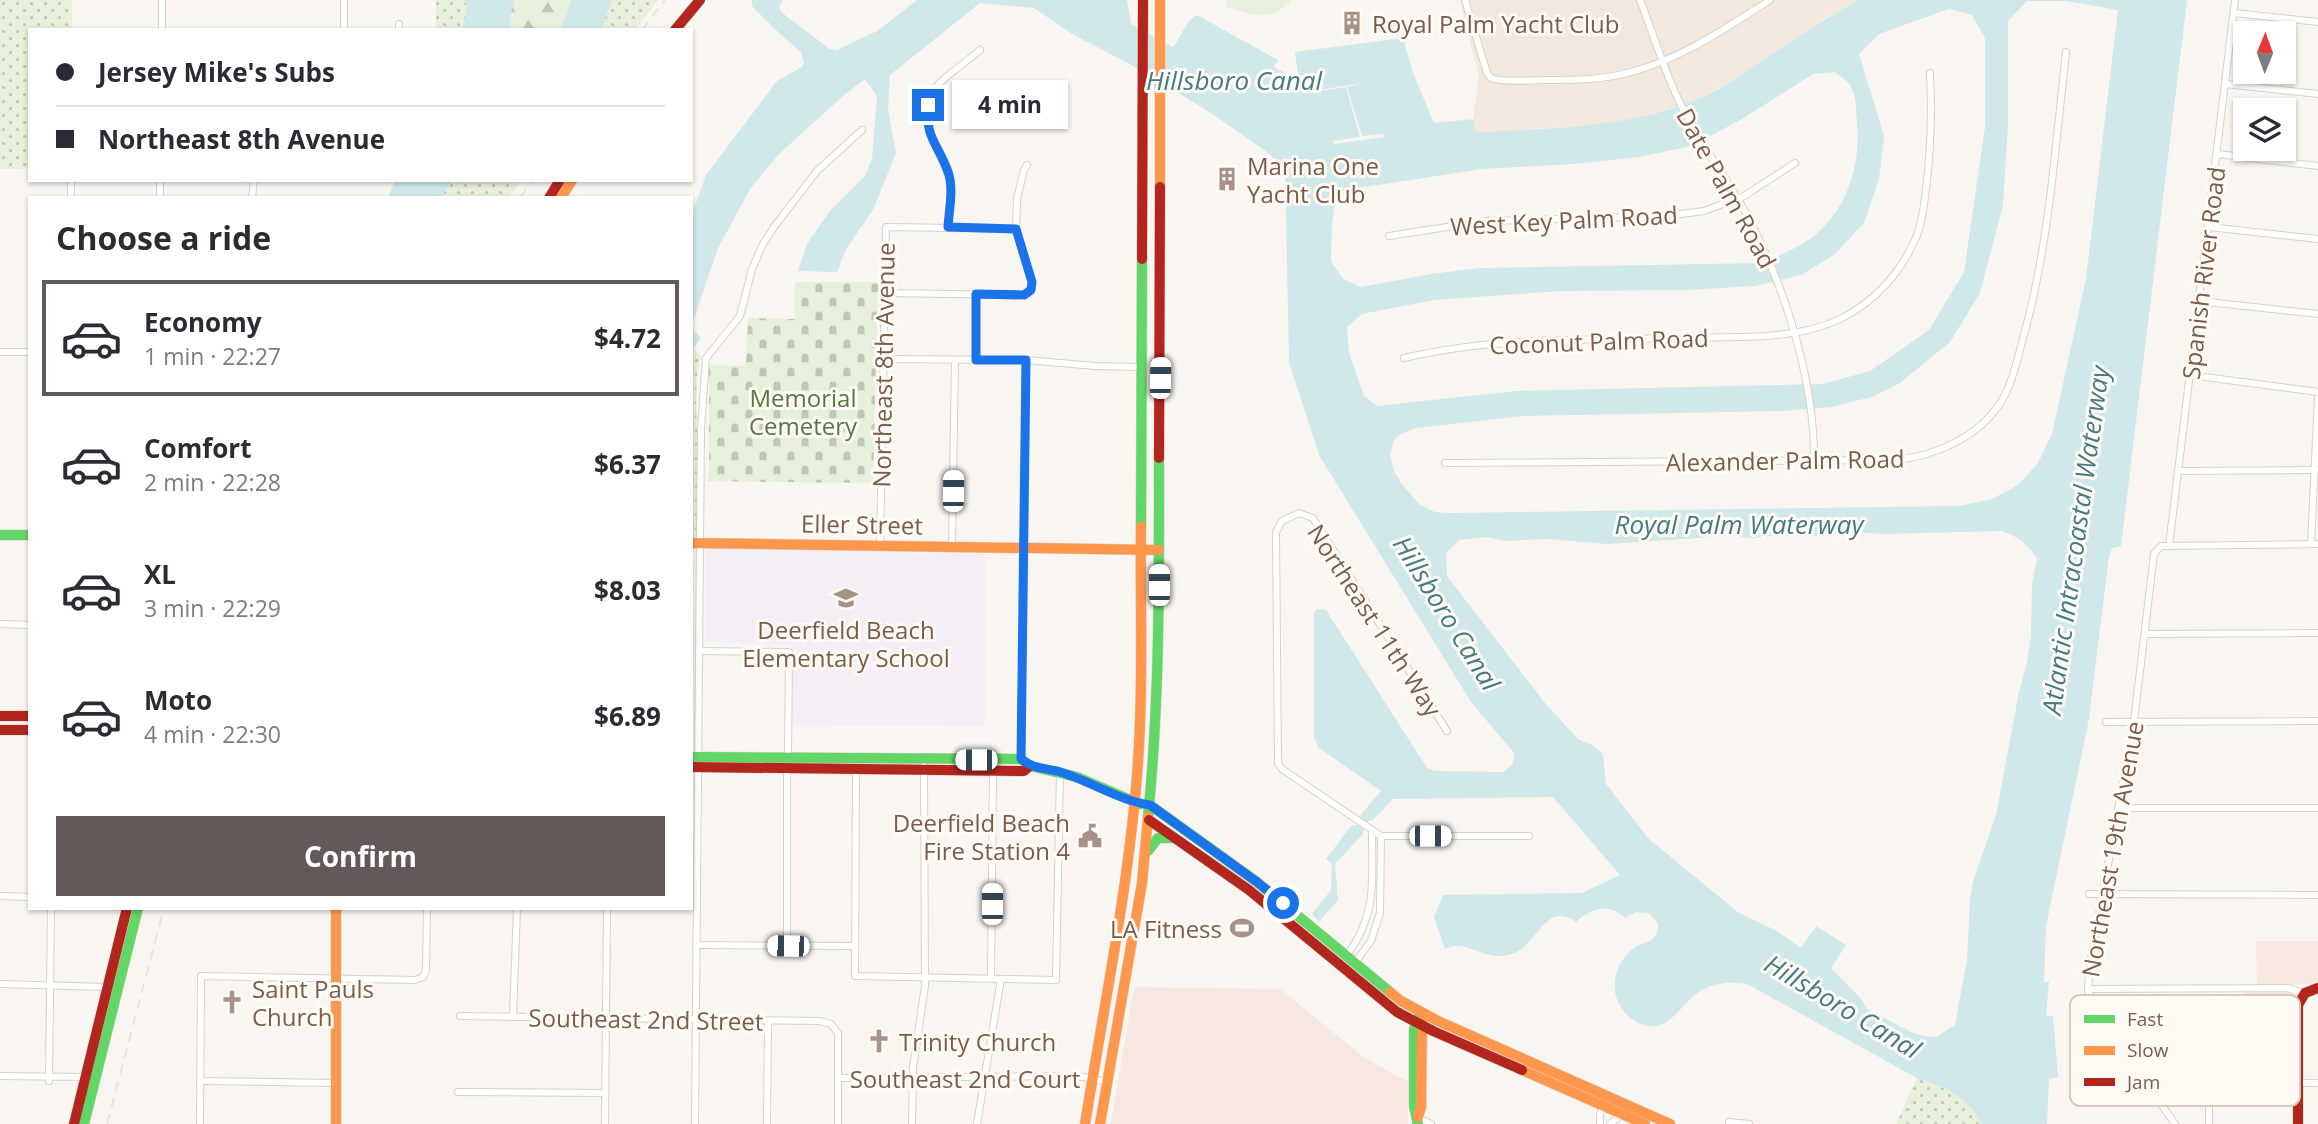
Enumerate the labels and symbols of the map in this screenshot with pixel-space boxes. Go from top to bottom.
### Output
place label: Royal Palm Yacht Club [1372,7,1620,40]
building icon: Royal Palm Yacht Club [1338,9,1366,37]
north arrow [2233,21,2296,84]
water label: Hillsboro Canal [1146,62,1324,98]
callout: 4 min [953,80,1068,130]
route end [912,89,944,121]
street label: Date Palm Road [1669,102,1785,274]
place label: Marina One Yacht Club [1247,149,1379,210]
building icon: Marina One Yacht Club [1213,165,1241,193]
street label: Spanish River Road [2174,165,2232,381]
street label: West Key Palm Road [1449,198,1679,242]
street label: Northeast 8th Avenue [864,242,902,488]
street label: Coconut Palm Road [1489,321,1709,361]
car [1150,357,1171,399]
water label: Atlantic Intracoastal Waterway [2032,361,2118,719]
park label: Memorial Cemetery [749,381,858,442]
street label: Alexander Palm Road [1665,441,1905,479]
car [943,470,964,512]
street label: Eller Street [801,506,923,542]
water label: Royal Palm Waterway [1615,506,1865,542]
street label: Northeast 11th Way [1300,517,1450,723]
water label: Hillsboro Canal [1385,529,1510,698]
car [1149,564,1170,606]
school or university icon: Deerfield Beach Elementary School [832,584,860,612]
place label: Deerfield Beach Elementary School [742,613,950,674]
street label: Northeast 19th Avenue [2073,719,2151,979]
car [956,750,998,771]
place label: Deerfield Beach Fire Station 4 [893,806,1070,867]
public building icon: Deerfield Beach Fire Station 4 [1076,822,1104,850]
car [1410,826,1452,847]
car [982,883,1003,925]
route start [1267,887,1299,919]
place label: LA Fitness [1110,912,1222,945]
sports icon: LA Fitness [1228,914,1256,942]
car [767,935,810,957]
water label: Hillsboro Canal [1758,945,1929,1068]
place label: Saint Pauls Church [252,972,374,1033]
church icon: Saint Pauls Church [218,988,246,1016]
legend [2070,995,2300,1106]
street label: Southeast 2nd Street [528,1000,764,1038]
text: Fast [2127,1006,2163,1032]
place label: Trinity Church [899,1025,1056,1058]
church icon: Trinity Church [865,1027,893,1055]
text: Slow [2127,1037,2169,1063]
street label: Southeast 2nd Court [850,1062,1080,1095]
text: Jam [2125,1069,2160,1095]

